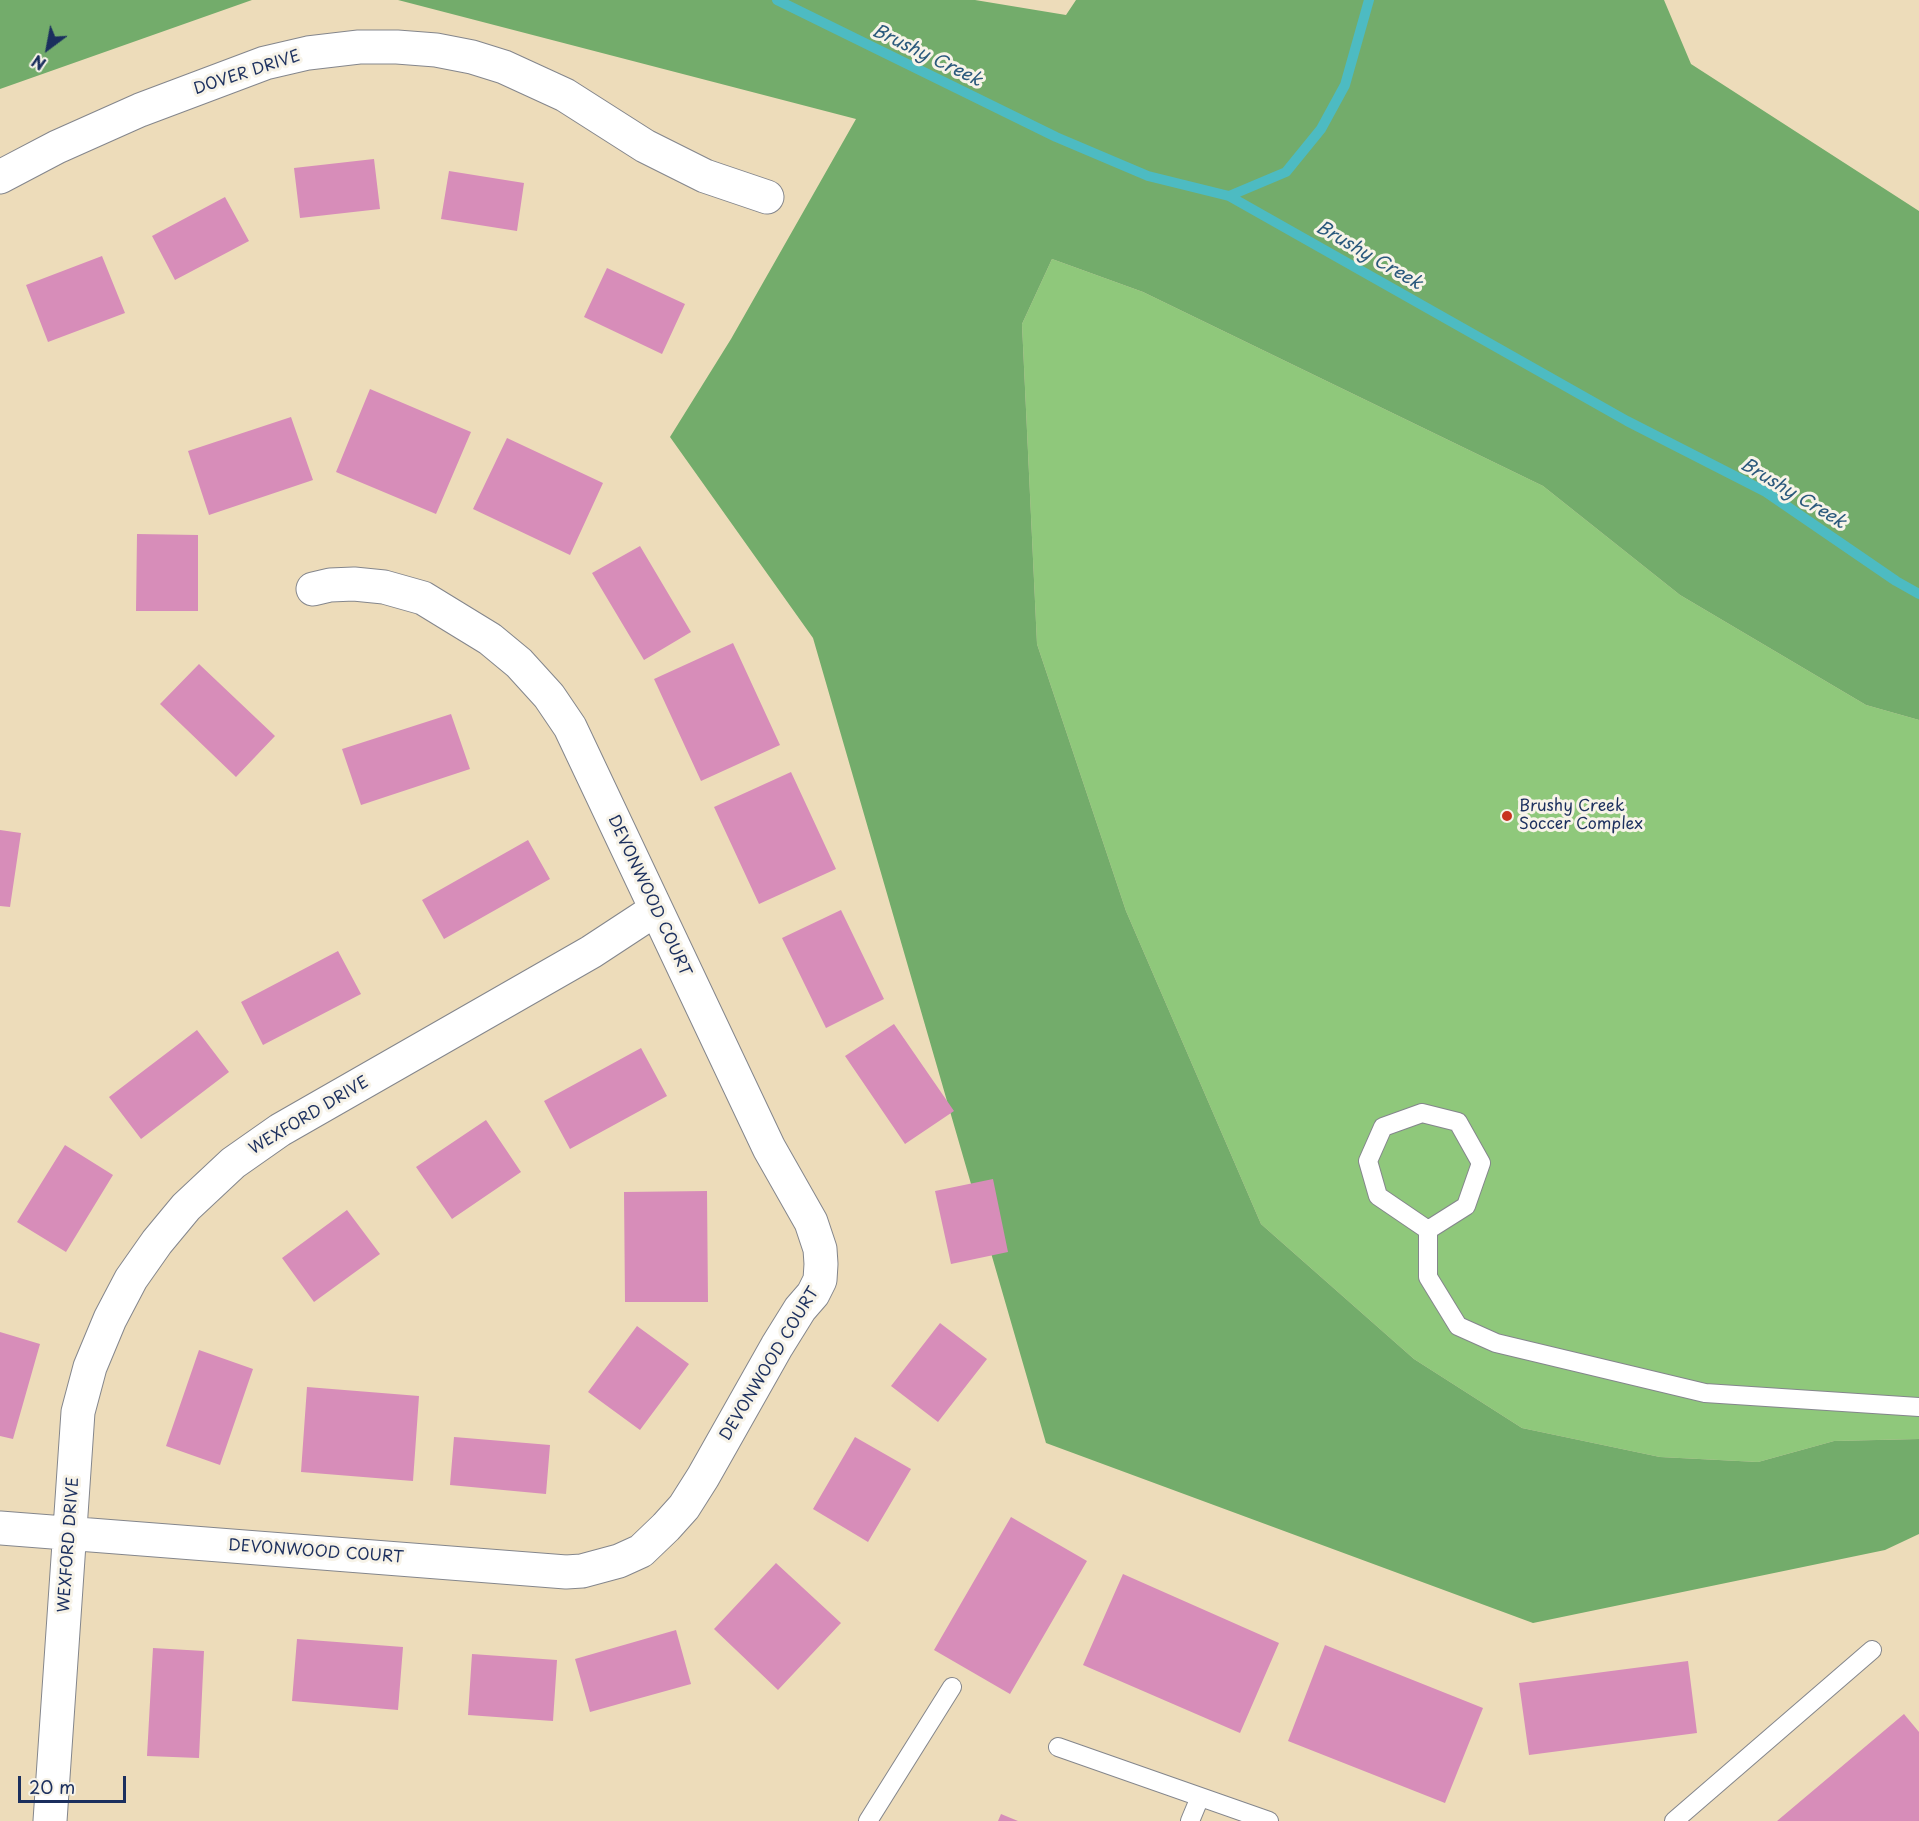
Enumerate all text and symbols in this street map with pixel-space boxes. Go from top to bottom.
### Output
north arrow [18,18,78,78]
water label: Brushy Creek [869,20,985,92]
street label: DOVER DRIVE [191,47,303,99]
text: N [27,50,50,77]
water label: Brushy Creek [1312,217,1426,295]
water label: Brushy Creek [1736,454,1850,534]
place label: Brushy Creek Soccer Complex [1519,797,1643,835]
marker: Brushy Creek Soccer Complex [1500,809,1514,823]
street label: DEVONWOOD COURT [603,812,695,980]
street label: WEXFORD DRIVE [246,1073,372,1159]
street label: DEVONWOOD COURT [717,1284,823,1444]
street label: WEXFORD DRIVE [55,1477,83,1613]
street label: DEVONWOOD COURT [228,1536,404,1568]
scale bar [21,1764,129,1802]
text: 20 m [29,1773,75,1800]

